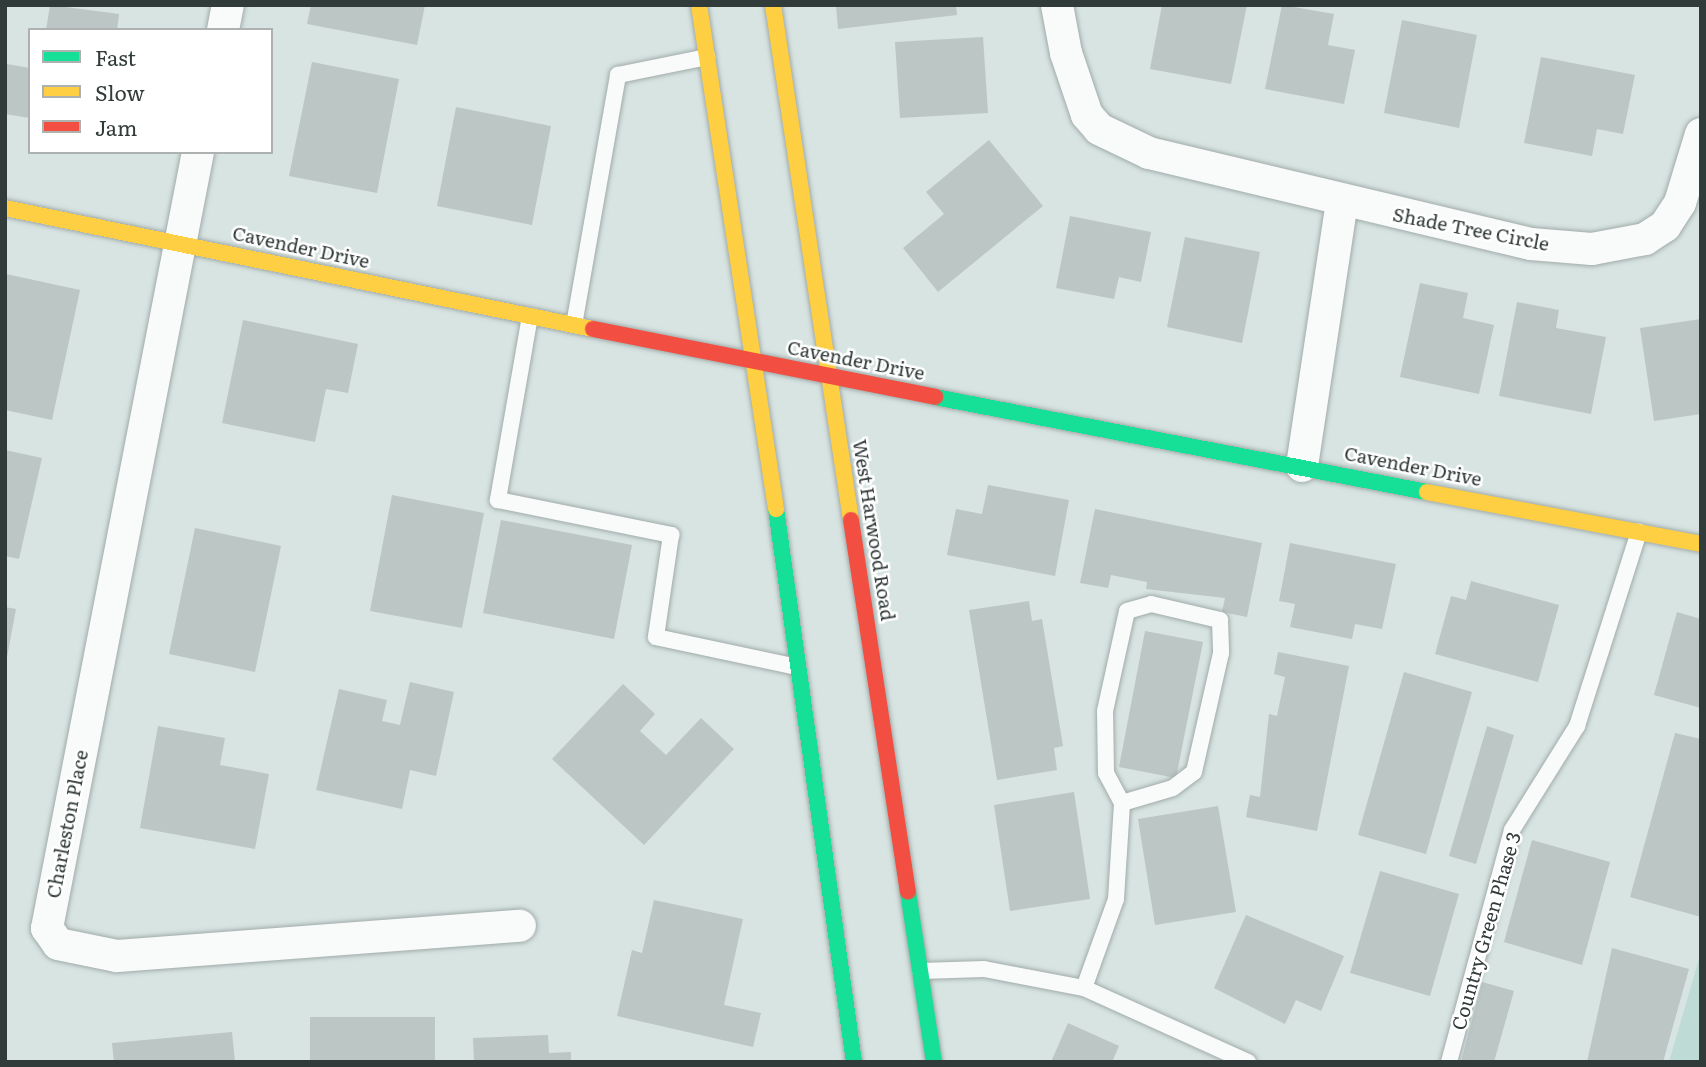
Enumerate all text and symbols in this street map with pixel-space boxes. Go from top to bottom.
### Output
legend [28,28,273,154]
text: Fast [95,41,136,72]
text: Slow [95,76,145,107]
text: Jam [95,111,137,142]
street label: Shade Tree Circle [1391,203,1551,255]
street label: Cavender Drive [231,221,371,273]
street label: Cavender Drive [785,336,927,384]
street label: West Harwood Road [848,438,900,622]
street label: Cavender Drive [1342,442,1484,490]
street label: Charleston Place [41,748,93,900]
street label: Country Green Phase 3 [1447,829,1525,1033]

